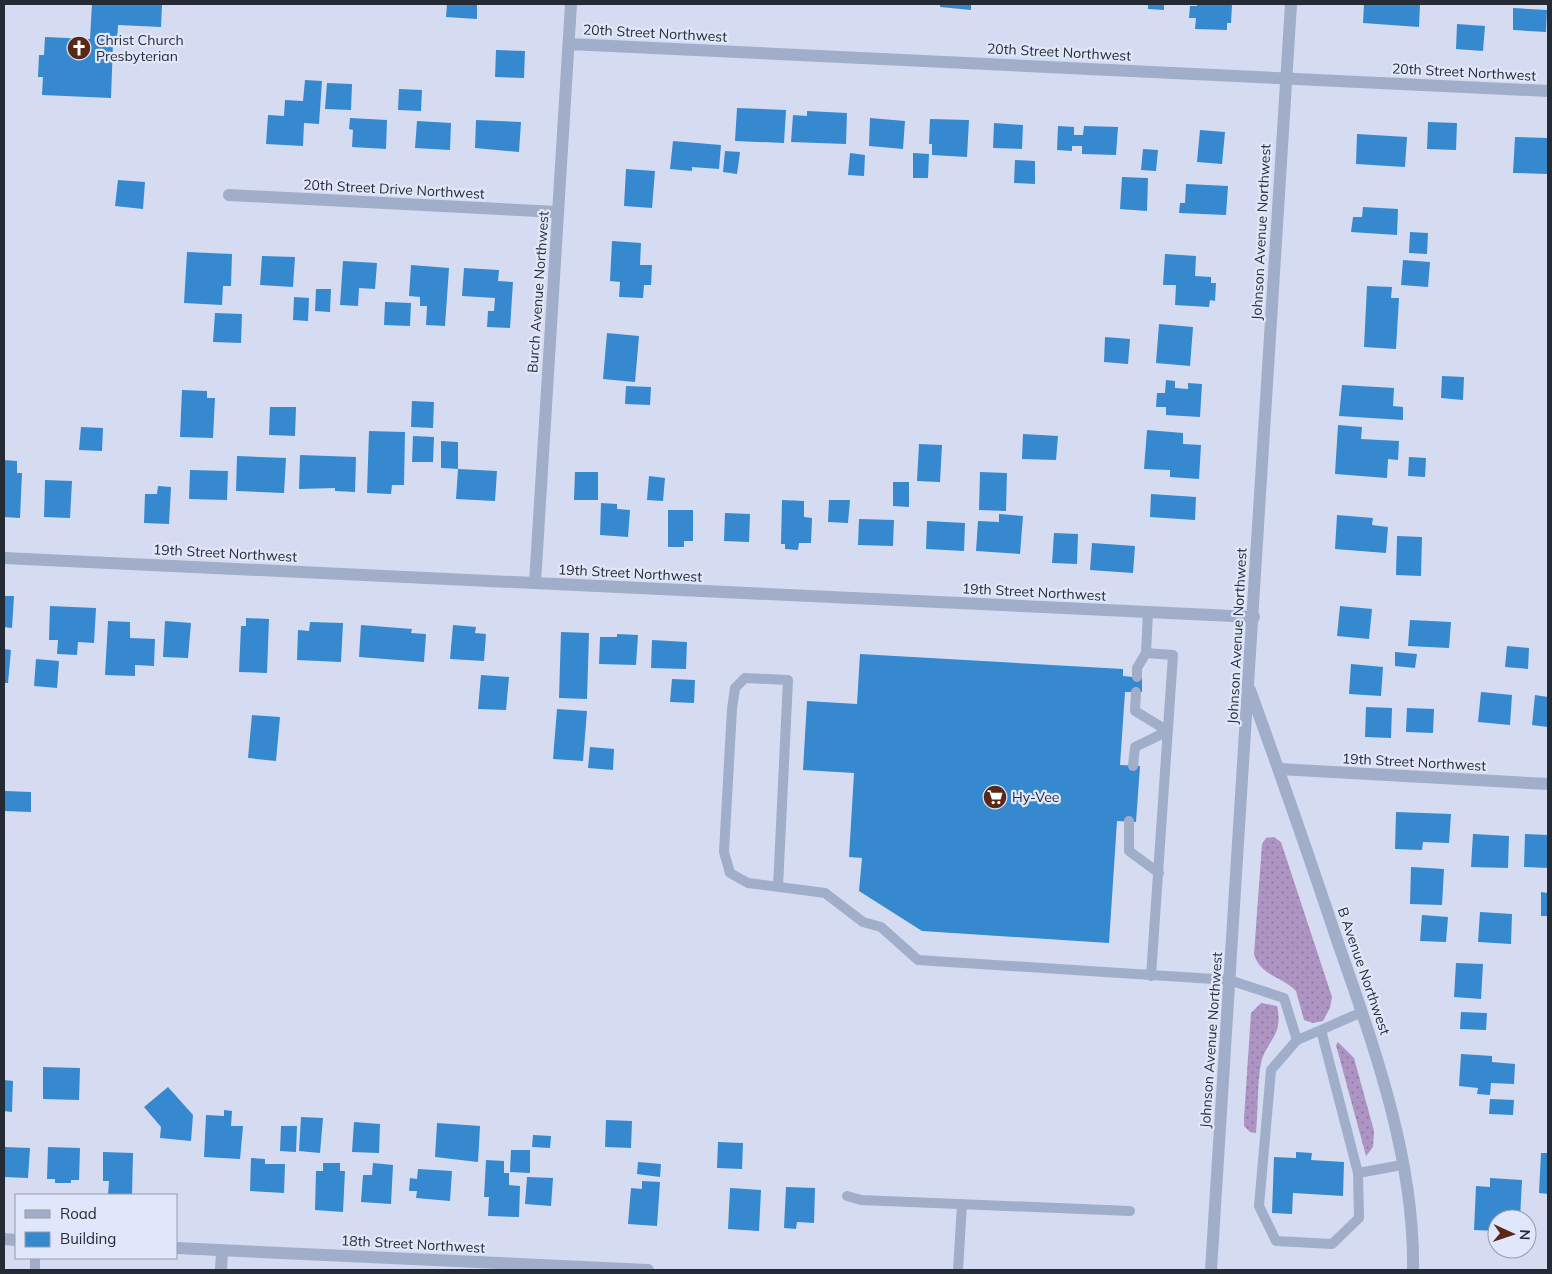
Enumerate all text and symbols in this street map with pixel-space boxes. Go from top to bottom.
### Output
street label: 20th Street Northwest [582,20,728,46]
place label: Christ Church Presbyterian [96,31,184,65]
church icon: Christ Church Presbyterian [66,35,92,61]
street label: 20th Street Northwest [986,39,1132,65]
street label: 20th Street Northwest [1391,59,1537,85]
street label: Johnson Avenue Northwest [1247,143,1275,321]
street label: 20th Street Drive Northwest [303,175,485,203]
street label: Burch Avenue Northwest [523,210,553,374]
street label: 19th Street Northwest [152,540,298,566]
street label: Johnson Avenue Northwest [1223,547,1251,725]
street label: 19th Street Northwest [557,560,703,586]
street label: 19th Street Northwest [961,579,1107,605]
street label: 19th Street Northwest [1341,749,1487,775]
supermarket icon: Hy-Vee [982,784,1008,810]
place label: Hy-Vee [1012,788,1059,806]
street label: B Avenue Northwest [1334,905,1394,1037]
street label: Johnson Avenue Northwest [1196,951,1226,1129]
legend [15,1194,178,1259]
text: Road [60,1204,97,1223]
north arrow [1487,1209,1537,1259]
text: Building [60,1229,116,1248]
text: N [1516,1229,1534,1240]
street label: 18th Street Northwest [340,1231,486,1257]

